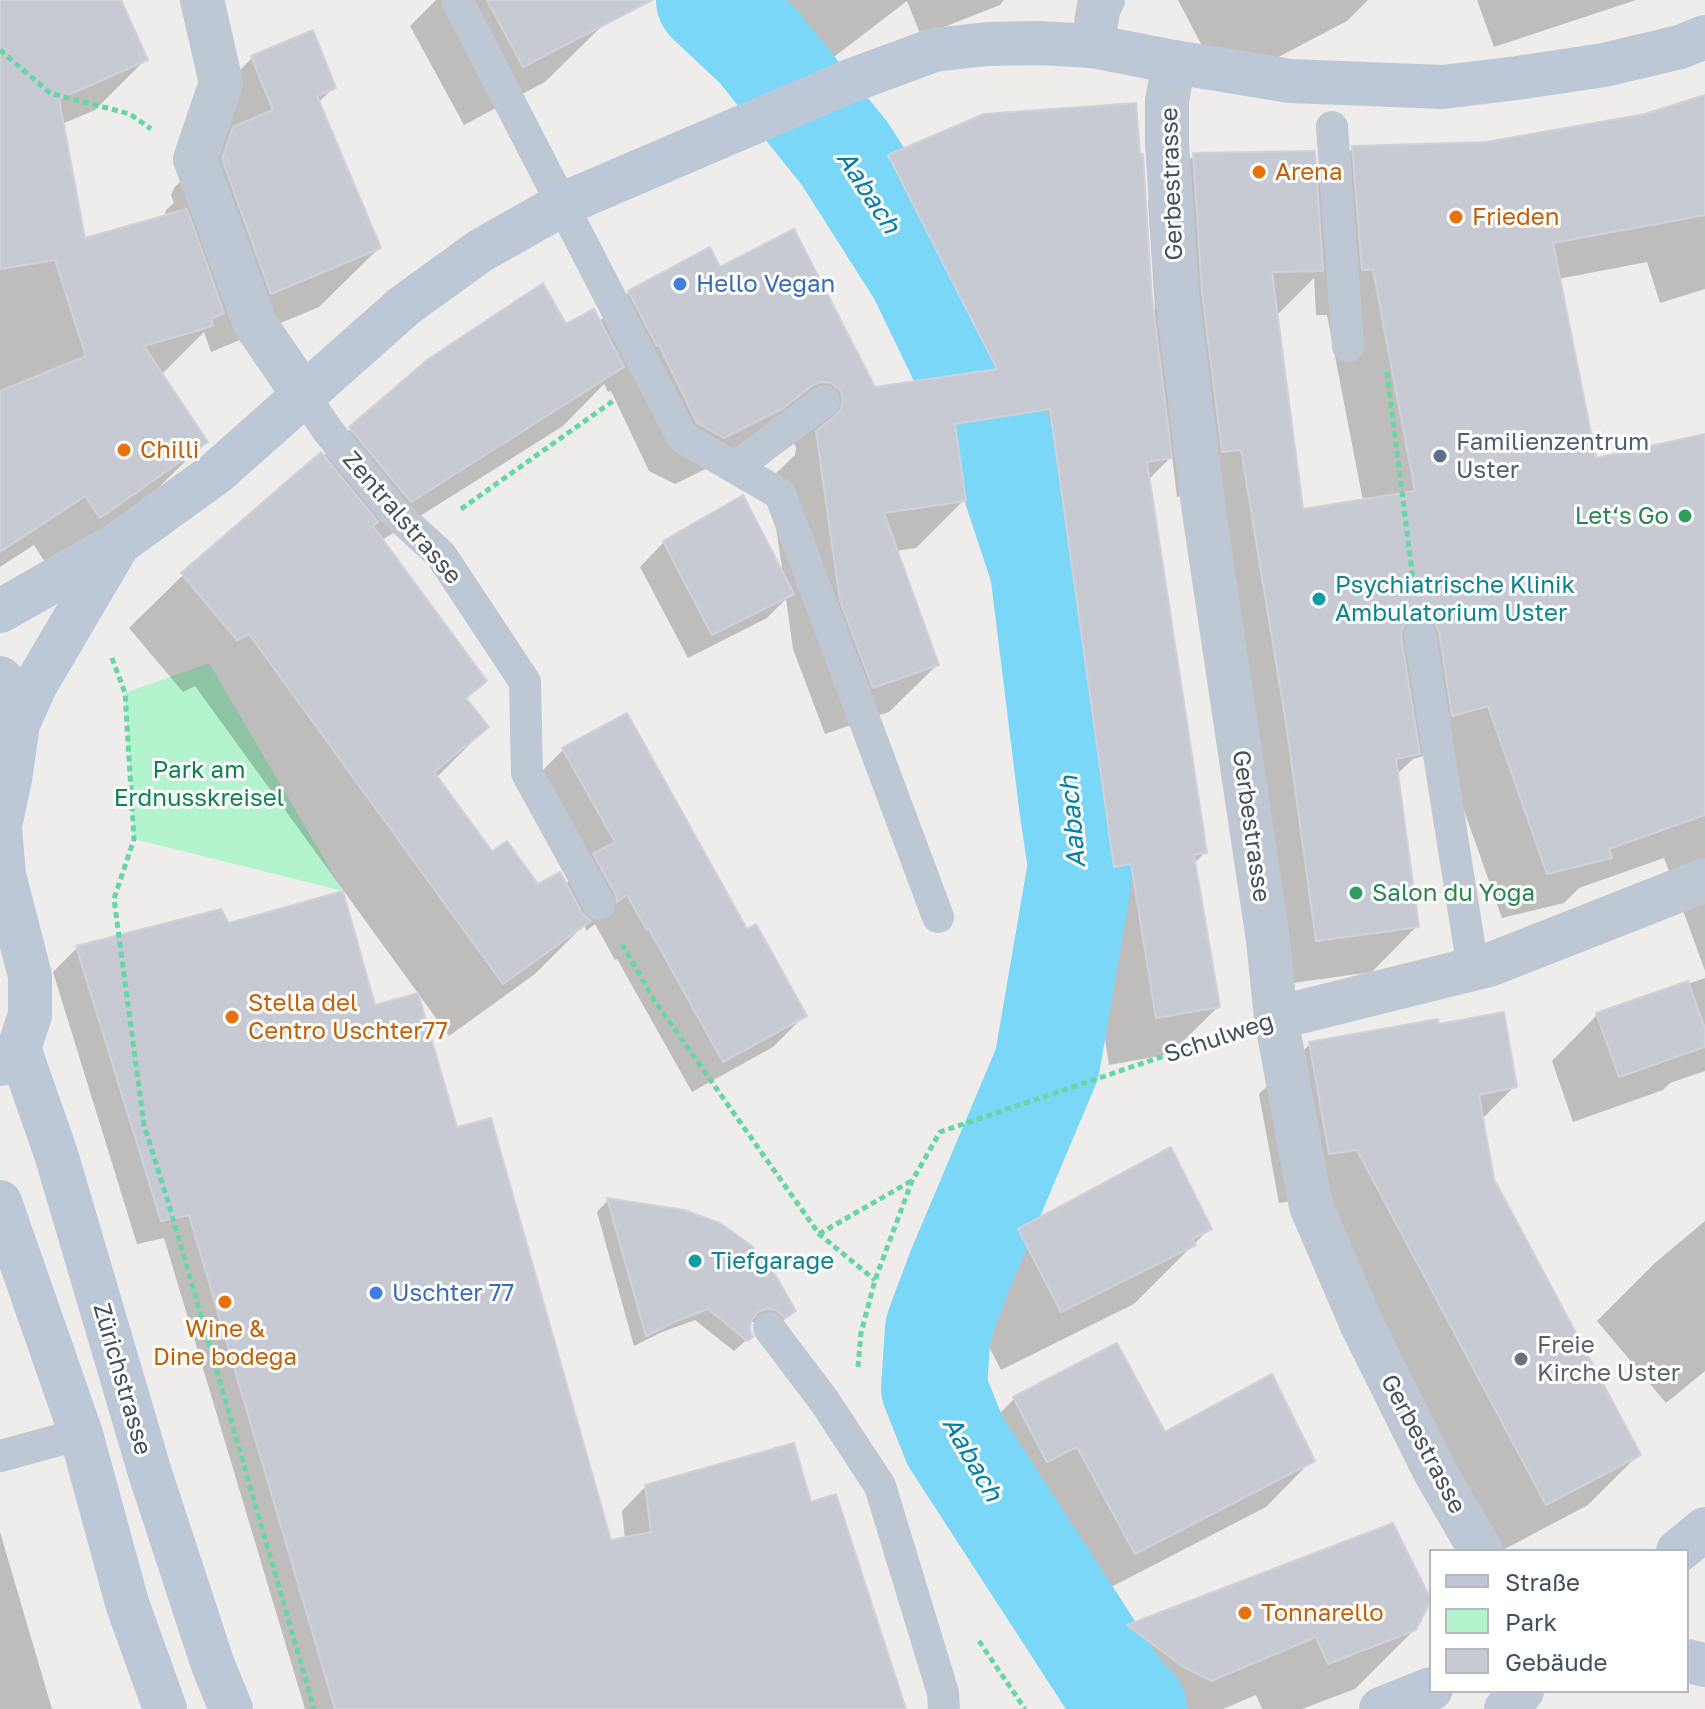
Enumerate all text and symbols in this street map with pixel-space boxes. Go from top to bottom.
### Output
street label: Gerbestrasse [1155,107,1189,261]
water label: Aabach [830,145,906,239]
place label: Arena [1275,158,1342,186]
marker: Arena [1250,163,1268,181]
place label: Frieden [1472,203,1559,231]
marker: Frieden [1447,208,1465,226]
place label: Hello Vegan [696,270,835,298]
marker: Hello Vegan [671,275,689,293]
place label: Familienzentrum Uster [1456,428,1649,484]
place label: Chilli [140,436,199,464]
marker: Chilli [115,441,133,459]
street label: Zentralstrasse [336,446,468,590]
marker: Familienzentrum Uster [1431,447,1449,465]
place label: Let‘s Go [1575,502,1669,530]
marker: Let‘s Go [1676,507,1694,525]
place label: Psychiatrische Klinik Ambulatorium Uster [1335,571,1575,627]
marker: Psychiatrische Klinik Ambulatorium Uster [1310,590,1328,608]
street label: Gerbestrasse [1226,748,1276,904]
park label: Park am Erdnusskreisel [114,756,284,812]
water label: Aabach [1053,774,1093,870]
place label: Salon du Yoga [1372,879,1535,907]
marker: Salon du Yoga [1347,884,1365,902]
place label: Stella del Centro Uschter77 [248,989,448,1045]
street label: Schulweg [1161,1007,1277,1069]
marker: Stella del Centro Uschter77 [223,1008,241,1026]
place label: Tiefgarage [711,1247,834,1275]
marker: Tiefgarage [686,1252,704,1270]
place label: Uschter 77 [392,1279,514,1307]
marker: Uschter 77 [367,1284,385,1302]
marker: Wine & Dine bodega [216,1293,234,1311]
street label: Zürichstrasse [87,1300,157,1458]
place label: Wine & Dine bodega [153,1315,297,1371]
place label: Freie Kirche Uster [1537,1331,1680,1387]
marker: Freie Kirche Uster [1512,1350,1530,1368]
street label: Gerbestrasse [1374,1370,1472,1518]
water label: Aabach [935,1411,1009,1507]
legend [1429,1549,1689,1693]
text: Straße [1505,1567,1580,1596]
place label: Tonnarello [1261,1599,1384,1627]
marker: Tonnarello [1236,1604,1254,1622]
text: Park [1505,1607,1557,1636]
text: Gebäude [1505,1647,1607,1676]

